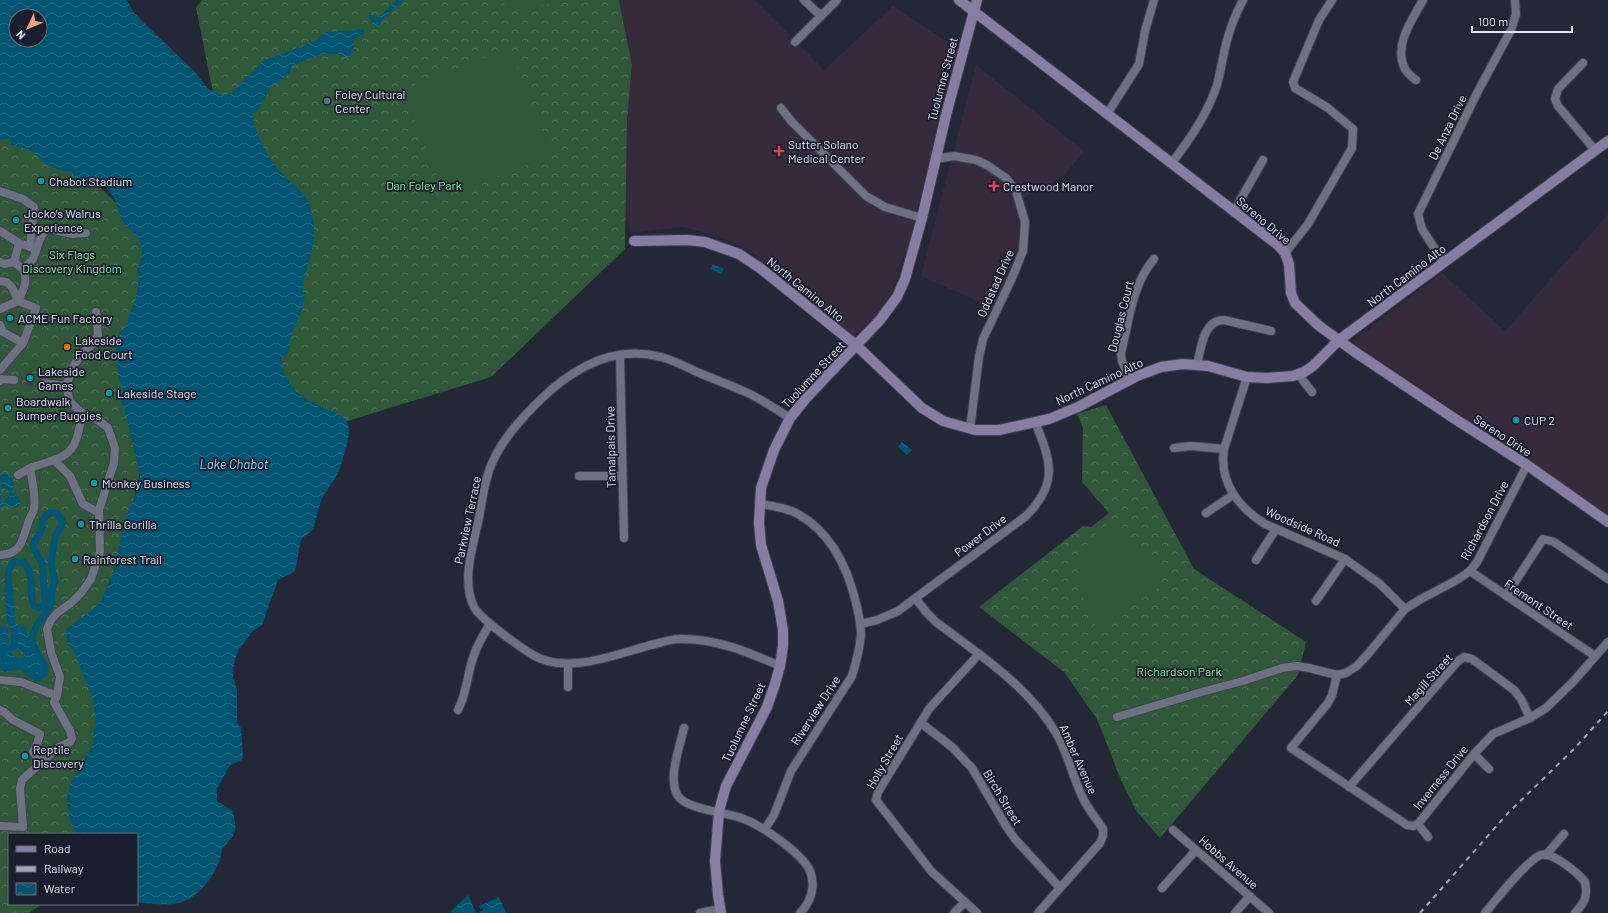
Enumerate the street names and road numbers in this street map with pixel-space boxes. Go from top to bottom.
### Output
street label: Tuolumne Street [924,35,960,123]
street label: De Anza Drive [1425,92,1469,162]
street label: Sereno Drive [1234,193,1294,247]
street label: North Camino Alto [1364,241,1448,309]
street label: Oddstad Drive [974,247,1016,319]
street label: North Camino Alto [765,254,847,324]
street label: Douglas Court [1104,279,1136,353]
street label: Tuolumne Street [778,338,848,410]
street label: North Camino Alto [1053,355,1145,407]
street label: Tamalpais Drive [602,406,618,488]
street label: Sereno Drive [1471,411,1535,459]
street label: Parkview Terrace [451,475,483,565]
street label: Richardson Drive [1457,478,1511,562]
street label: Woodside Road [1263,503,1343,549]
street label: Power Drive [951,511,1009,559]
street label: Fremont Street [1502,576,1576,632]
street label: Magill Street [1401,650,1455,708]
street label: Riverview Drive [787,673,843,747]
street label: Tuolumne Street [718,680,768,764]
street label: Amber Avenue [1057,722,1101,796]
street label: Holly Street [863,731,905,791]
street label: Inverness Drive [1410,742,1470,812]
street label: Birch Street [981,766,1025,828]
street label: Hobbs Avenue [1197,833,1261,891]

